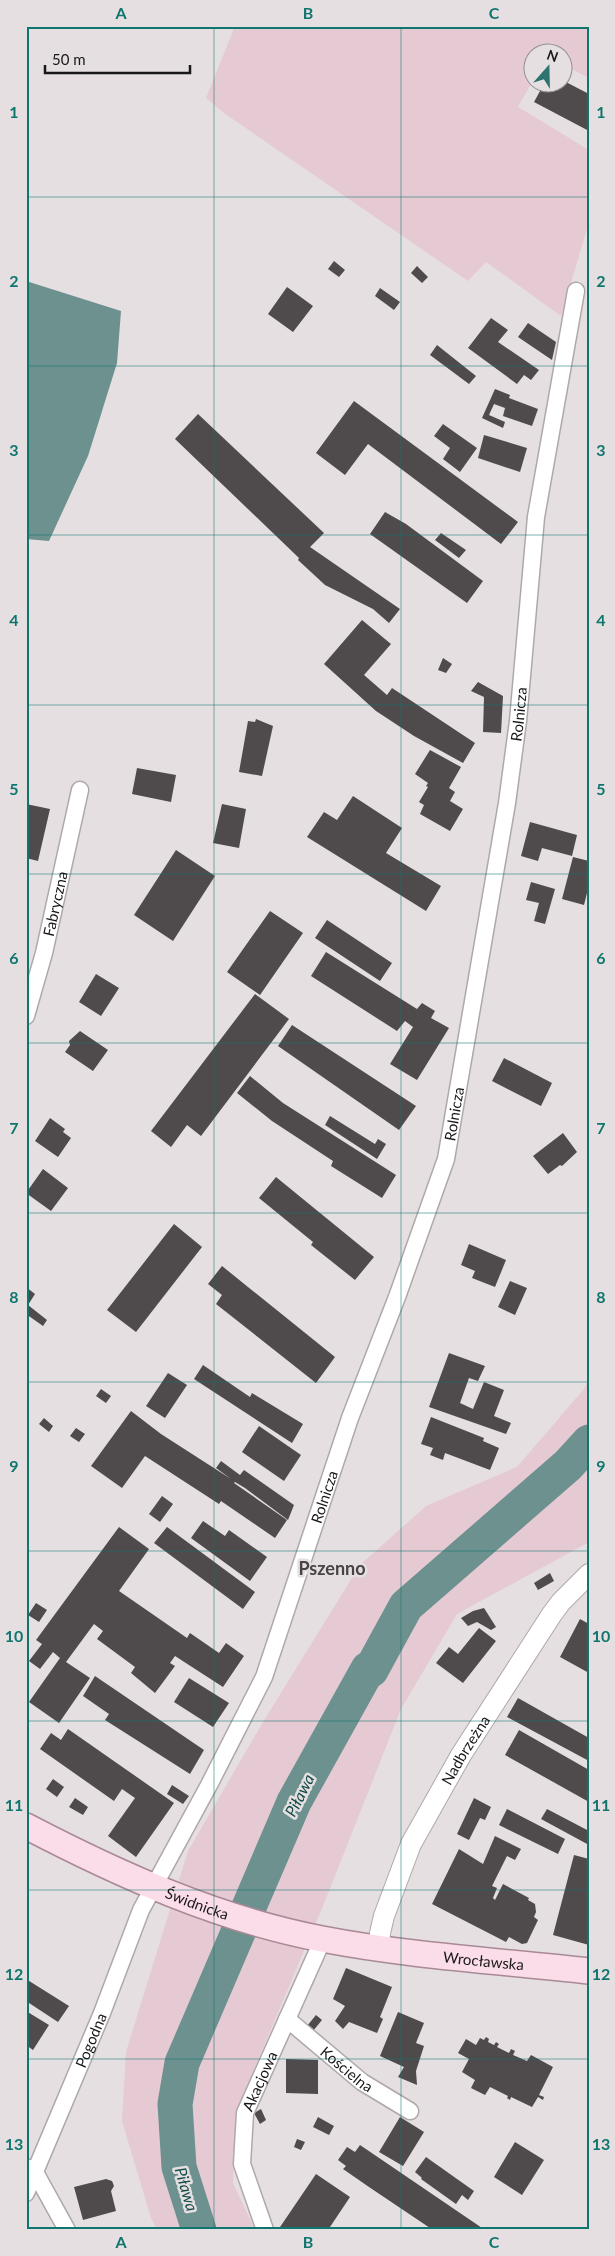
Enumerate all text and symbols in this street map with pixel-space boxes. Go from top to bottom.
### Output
text: A [114,3,127,22]
text: B [303,3,313,22]
text: C [489,3,500,22]
scale bar [45,42,190,74]
north arrow [522,42,572,92]
text: N [545,45,561,65]
text: 50 m [52,50,86,68]
text: 1 [9,102,19,121]
text: 1 [596,102,606,121]
text: 2 [9,271,19,290]
text: 2 [596,271,606,290]
text: 3 [9,440,19,459]
text: 3 [596,440,606,459]
text: 4 [9,610,19,629]
text: 4 [596,610,606,629]
street label: Rolnicza [506,686,530,742]
text: 5 [9,779,19,798]
text: 5 [596,779,606,798]
street label: Fabryczna [39,869,71,938]
text: 6 [9,948,19,967]
text: 6 [596,948,606,967]
street label: Rolnicza [440,1086,467,1142]
text: 7 [9,1118,19,1137]
text: 7 [596,1118,606,1137]
text: 8 [9,1287,19,1306]
text: 8 [596,1287,606,1306]
text: 9 [9,1456,19,1475]
text: 9 [596,1456,606,1475]
street label: Rolnicza [307,1468,341,1525]
district label: Pszenno [298,1557,366,1579]
text: 10 [5,1626,23,1645]
text: 10 [592,1626,610,1645]
street label: Nadbrzeżna [437,1712,493,1788]
water label: Piława [280,1771,318,1819]
text: 11 [5,1795,23,1814]
text: 11 [592,1795,610,1814]
street label: Świdnicka [163,1883,231,1923]
street label: Wrocławska [442,1947,525,1973]
text: 12 [5,1964,23,1983]
text: 12 [592,1964,610,1983]
street label: Pogodna [71,2010,110,2070]
street label: Kościelna [317,2042,376,2096]
street label: Akacjowa [238,2048,281,2114]
text: 13 [5,2134,23,2153]
text: 13 [592,2134,610,2153]
water label: Piława [172,2165,202,2213]
text: A [114,2232,127,2251]
text: B [303,2232,313,2251]
text: C [489,2232,500,2251]

